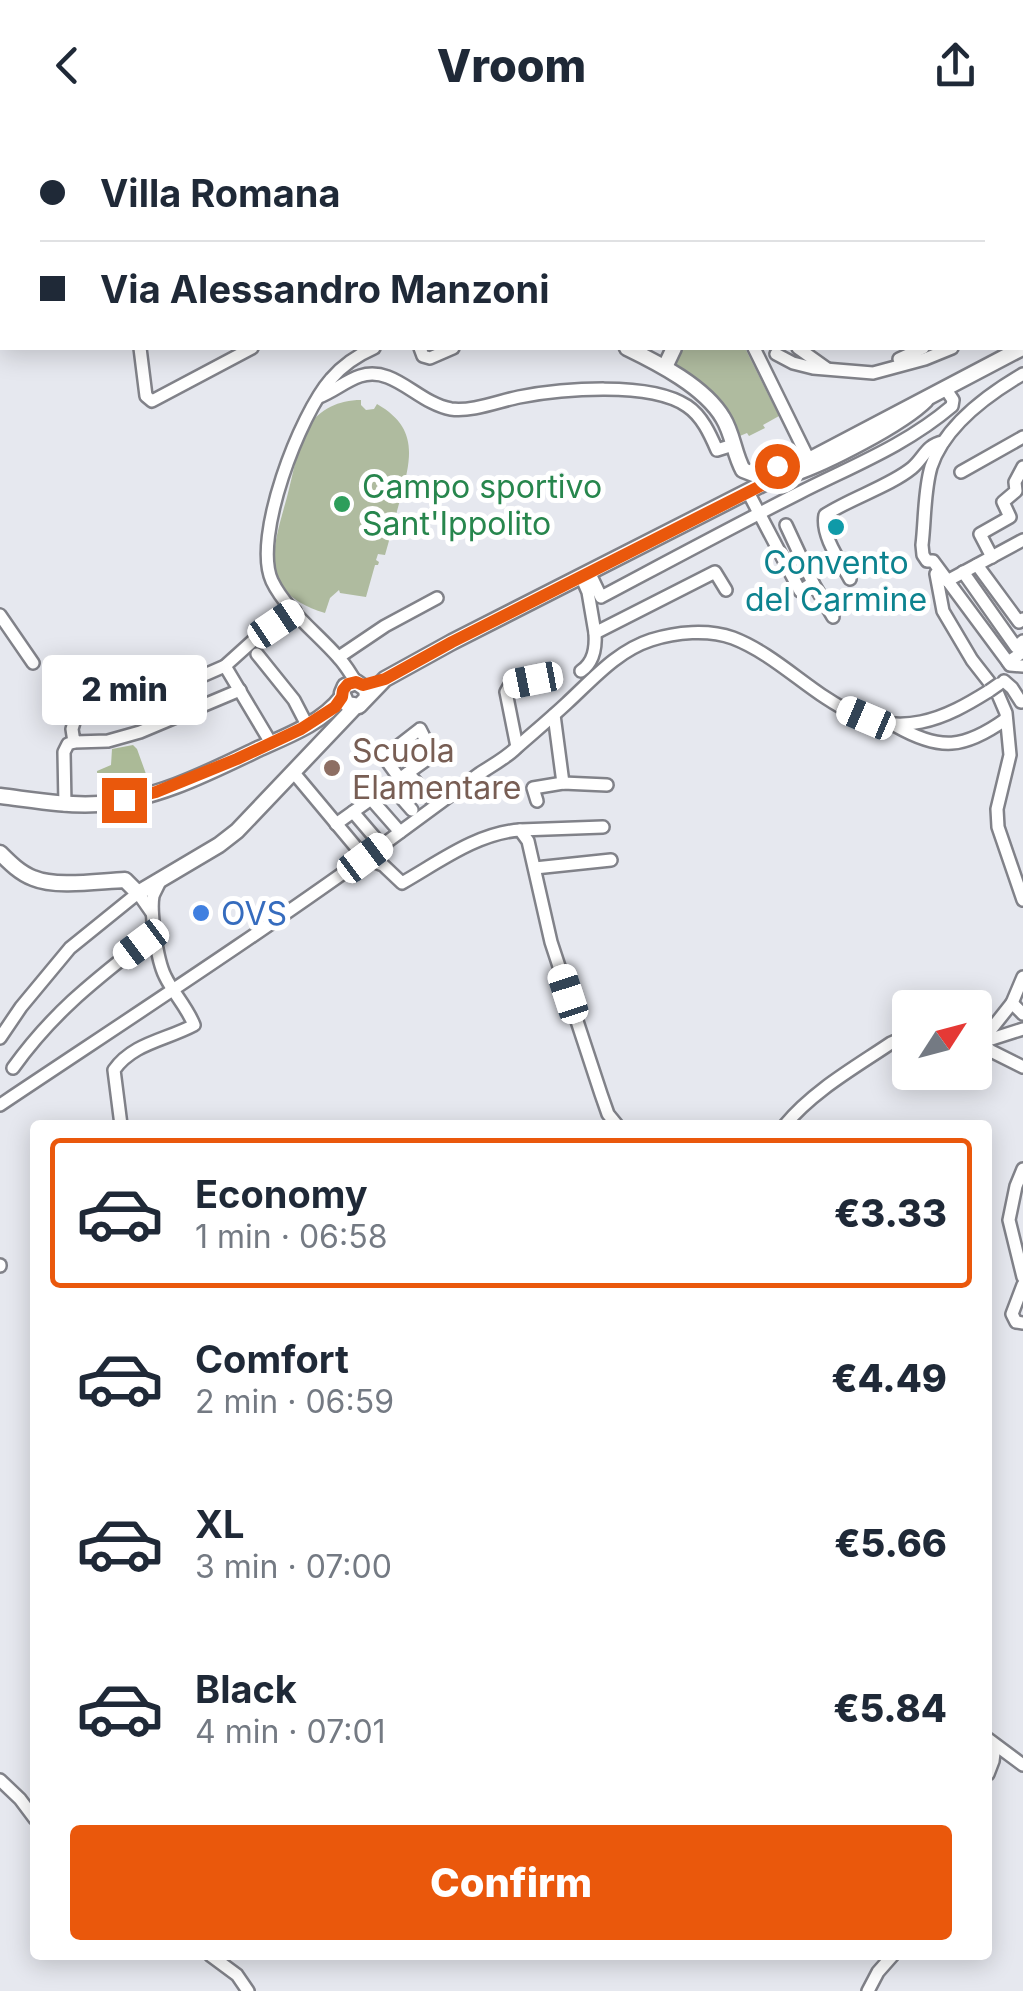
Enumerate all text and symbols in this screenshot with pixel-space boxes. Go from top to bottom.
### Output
icon: back [40,38,95,93]
text: Vroom [437,38,586,93]
icon: share [928,38,983,93]
text: Villa Romana [100,170,341,216]
text: Via Alessandro Manzoni [100,266,550,312]
route start [755,444,800,489]
place label: Campo sportivo Sant'Ippolito [362,467,602,543]
marker: Campo sportivo Sant'Ippolito [331,493,353,515]
marker: Convento del Carmine [825,516,847,538]
place label: Convento del Carmine [745,543,927,619]
car [243,595,309,653]
callout: 2 min [42,655,206,725]
car [501,660,565,700]
text: 2 min [81,670,168,709]
car [833,692,899,744]
place label: Scuola Elamentare [352,731,521,807]
marker: Scuola Elamentare [321,757,343,779]
route end [102,778,147,823]
car [332,828,398,888]
place label: OVS [221,894,287,933]
marker: OVS [190,902,212,924]
car [108,914,174,974]
car [544,961,592,1027]
north arrow [892,990,992,1090]
map controls [892,990,992,1090]
icon: car [75,1168,165,1258]
text: Economy [195,1171,368,1217]
text: €3.33 [834,1190,947,1236]
text: 1 min · 06:58 [195,1217,387,1256]
icon: car [75,1333,165,1423]
text: Comfort [195,1336,349,1382]
text: €4.49 [831,1355,947,1401]
text: 2 min · 06:59 [195,1382,394,1421]
icon: car [75,1498,165,1588]
text: XL [195,1501,245,1547]
text: €5.66 [834,1520,947,1566]
text: 3 min · 07:00 [195,1547,392,1586]
icon: car [75,1663,165,1753]
text: Black [195,1666,297,1712]
text: €5.84 [833,1685,947,1731]
text: 4 min · 07:01 [195,1712,386,1751]
button: Confirm [70,1825,952,1940]

